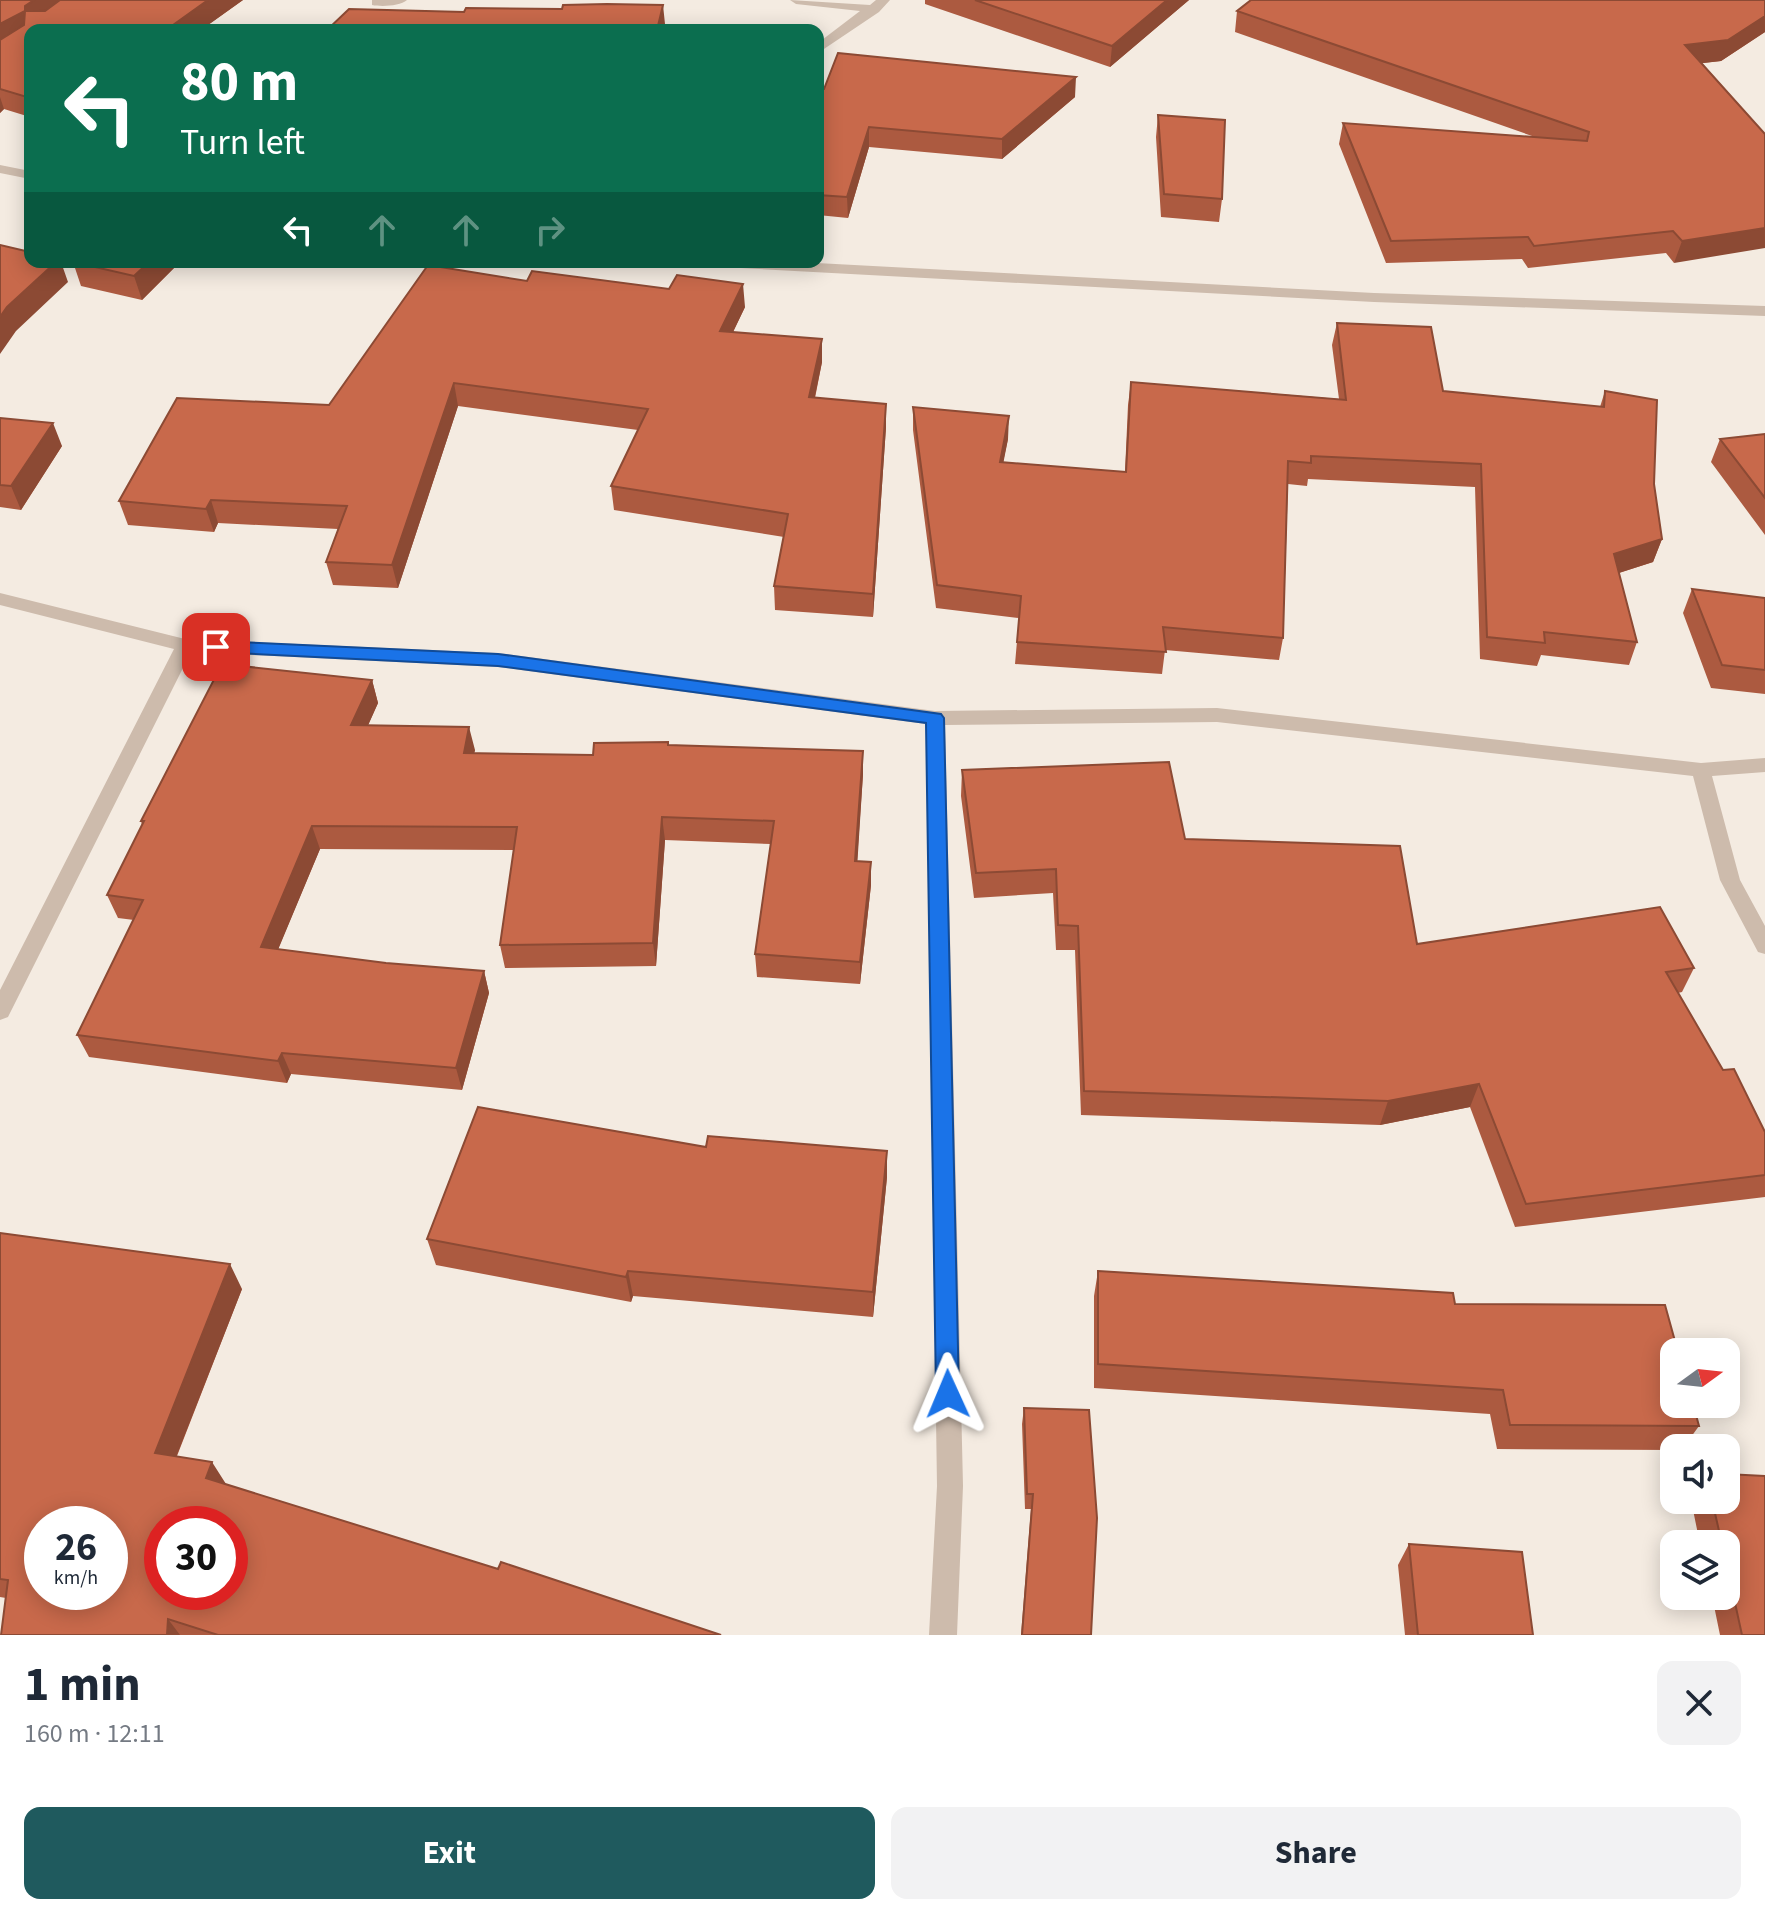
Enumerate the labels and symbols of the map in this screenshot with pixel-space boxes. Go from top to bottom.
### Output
pin [182,613,250,681]
north arrow [1660,1338,1740,1418]
position arrow [906,1352,990,1436]
speed limit sign: 30 [144,1506,248,1610]

